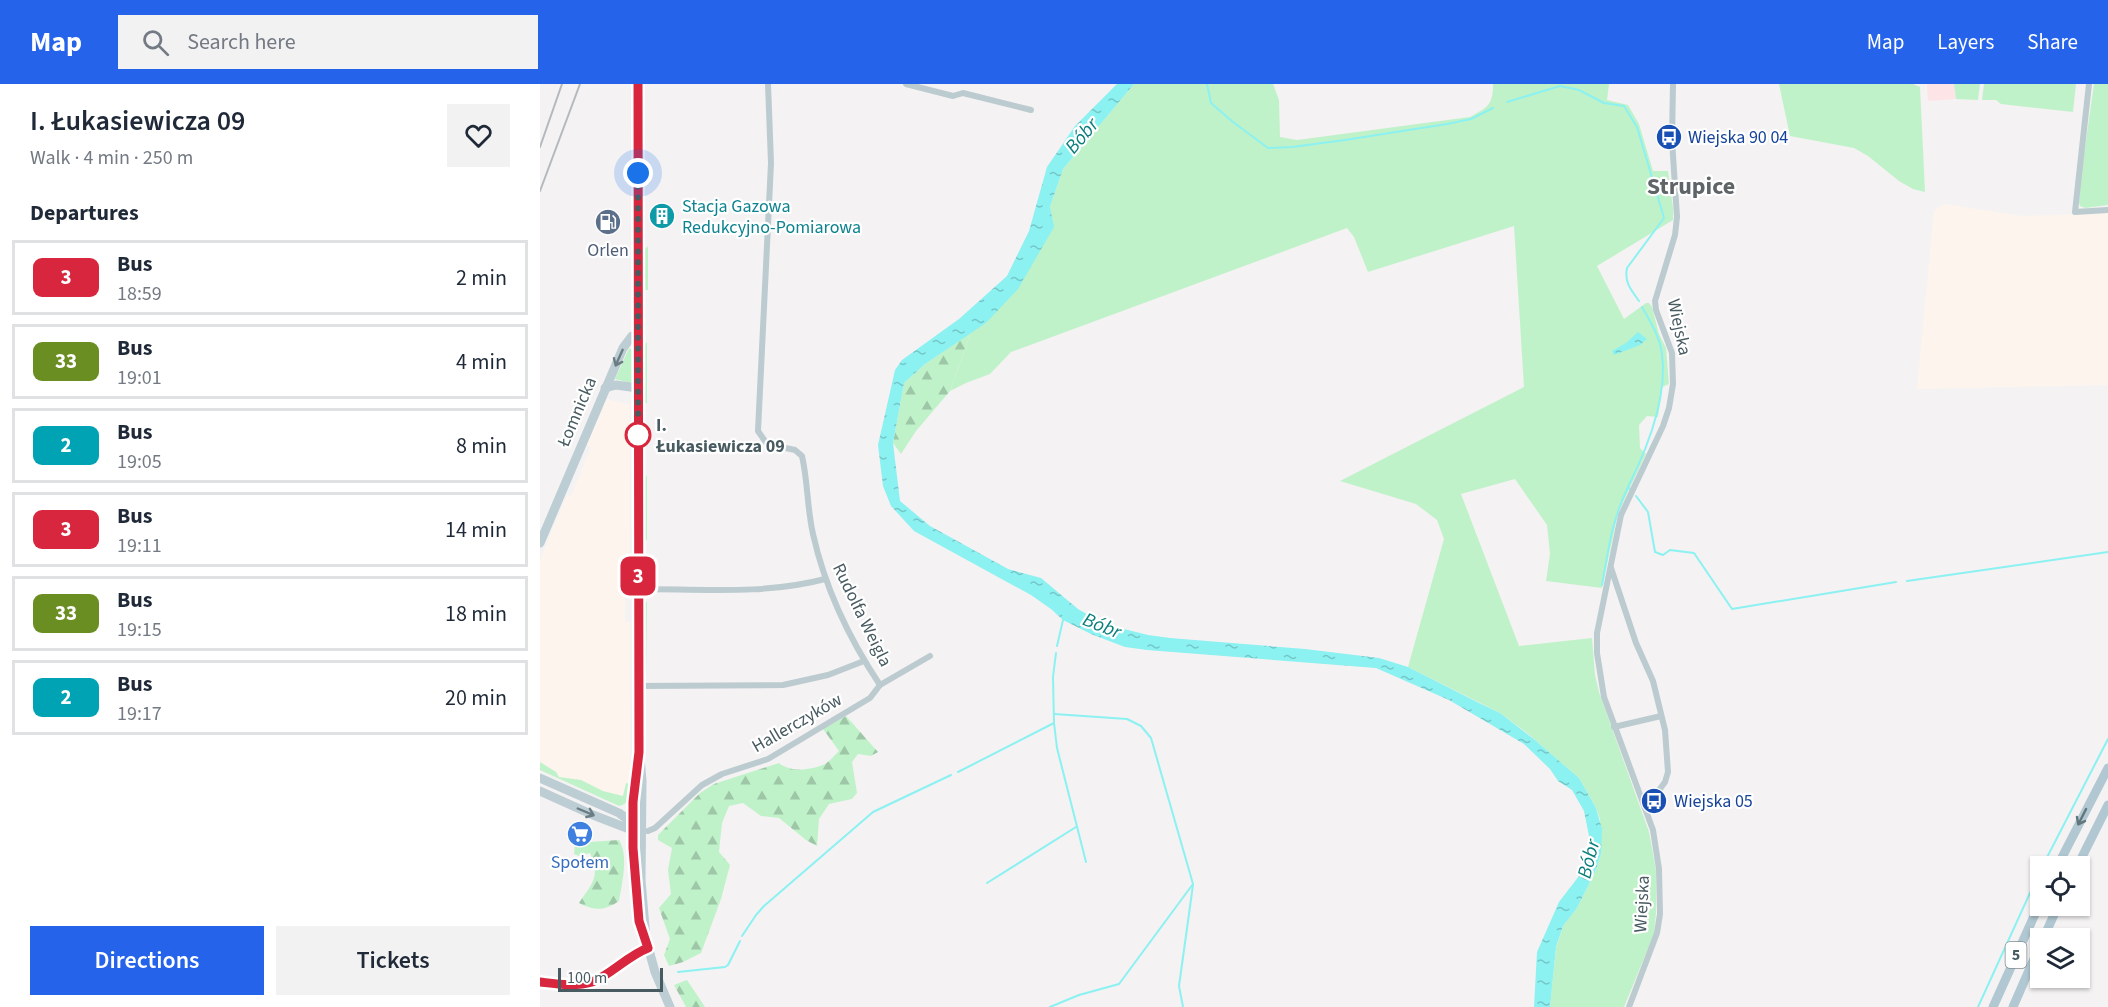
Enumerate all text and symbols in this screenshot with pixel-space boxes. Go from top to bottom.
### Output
search box [118,15,538,69]
text: Map [30,22,82,62]
icon: search [139,26,172,59]
text: Search here [187,26,296,58]
text: Map [1867,27,1904,57]
text: Layers [1937,27,1994,57]
text: Share [2027,27,2078,57]
text: I. Łukasiewicza 09 [30,101,245,141]
button: heart [447,104,510,167]
water label: Bóbr [1059,111,1106,160]
bus stop icon: Wiejska 90 04 [1654,122,1684,152]
place label: Wiejska 90 04 [1688,125,1788,150]
text: Walk · 4 min · 250 m [30,144,193,172]
your location [623,158,653,188]
district label: Strupice [1647,169,1735,204]
place label: Stacja Gazowa Redukcyjno-Pomiarowa [682,194,861,240]
text: Departures [30,197,139,229]
building icon: Stacja Gazowa Redukcyjno-Pomiarowa [647,201,677,231]
fuel station icon: Orlen [593,207,623,237]
place label: Orlen [587,238,629,263]
text: Bus [117,248,153,280]
text: 3 [60,262,72,292]
text: 2 min [456,262,507,294]
text: 18:59 [117,280,162,308]
street label: Wiejska [1661,296,1697,358]
text: Bus [117,332,153,364]
text: 33 [55,346,77,376]
text: 4 min [456,346,507,378]
one-way arrow [612,348,624,366]
text: 19:01 [117,364,162,392]
street label: Łomnicka [551,373,603,452]
place label: I. Łukasiewicza 09 [655,413,785,459]
text: Bus [117,416,153,448]
marker: I. Łukasiewicza 09 [625,422,651,448]
text: 2 [60,430,72,460]
text: 8 min [456,430,507,462]
text: 19:05 [117,448,162,476]
text: Bus [117,500,153,532]
text: 3 [60,514,72,544]
text: 14 min [445,514,507,546]
text: 19:11 [117,532,162,560]
line badge: 3 [618,556,658,596]
street label: Rudolfa Weigla [826,559,898,671]
text: 3 [632,561,644,591]
text: Bus [117,584,153,616]
text: 33 [55,598,77,628]
text: 18 min [445,598,507,630]
water label: Bóbr [1079,606,1126,647]
text: 19:15 [117,616,162,644]
text: Bus [117,668,153,700]
text: 2 [60,682,72,712]
text: 20 min [445,682,507,714]
street label: Hallerczyków [747,687,847,759]
text: 19:17 [117,700,162,728]
bus stop icon: Wiejska 05 [1639,786,1669,816]
place label: Wiejska 05 [1674,789,1753,814]
one-way arrow [577,807,595,819]
one-way arrow [2076,808,2088,825]
supermarket icon: Społem [565,819,595,849]
water label: Bóbr [1571,835,1608,881]
place label: Społem [551,850,609,875]
map controls [2030,856,2090,988]
button: locate [2030,856,2090,916]
street label: Wiejska [1628,875,1656,933]
button: Directions [30,926,264,995]
button: Tickets [276,926,510,995]
button: layers [2030,928,2090,988]
road number: 5 [2006,942,2026,968]
scale bar [558,965,663,992]
text: 100 m [567,967,607,989]

